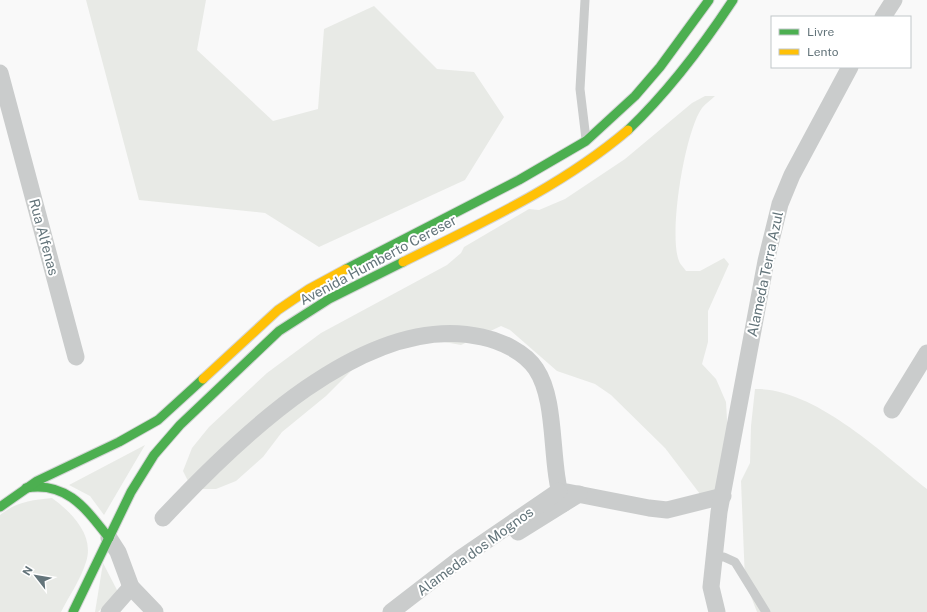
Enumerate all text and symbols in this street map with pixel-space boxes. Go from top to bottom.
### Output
legend [771,16,911,68]
text: Livre [807,25,835,39]
text: Lento [807,45,839,59]
street label: Rua Alfenas [26,197,62,277]
street label: Alameda Terra Azul [744,210,786,338]
street label: Avenida Humberto Cereser [297,212,459,308]
street label: Alameda dos Mognos [414,503,536,599]
north arrow [16,556,56,596]
text: N [20,564,35,578]

